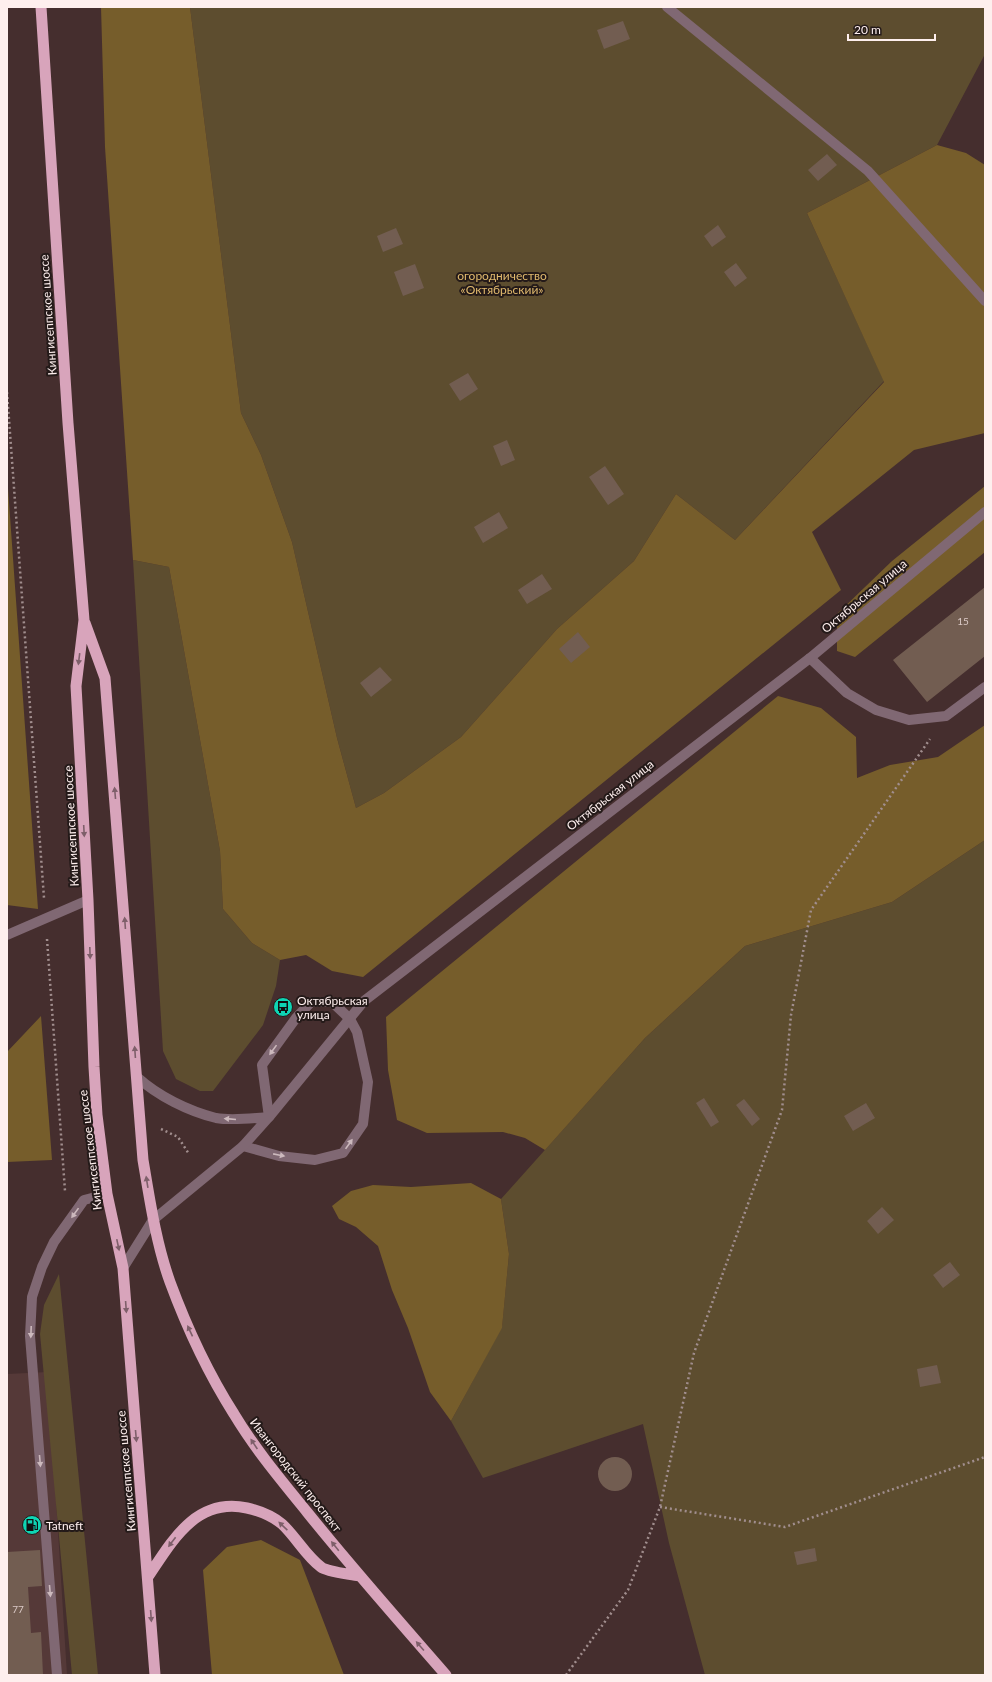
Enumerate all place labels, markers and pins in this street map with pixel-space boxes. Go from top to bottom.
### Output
place label: Октябрьская улица [297,993,368,1022]
bus stop icon: Октябрьская улица [272,996,294,1018]
fuel station icon: Tatneft [21,1514,43,1536]
place label: Tatneft [46,1518,84,1533]

